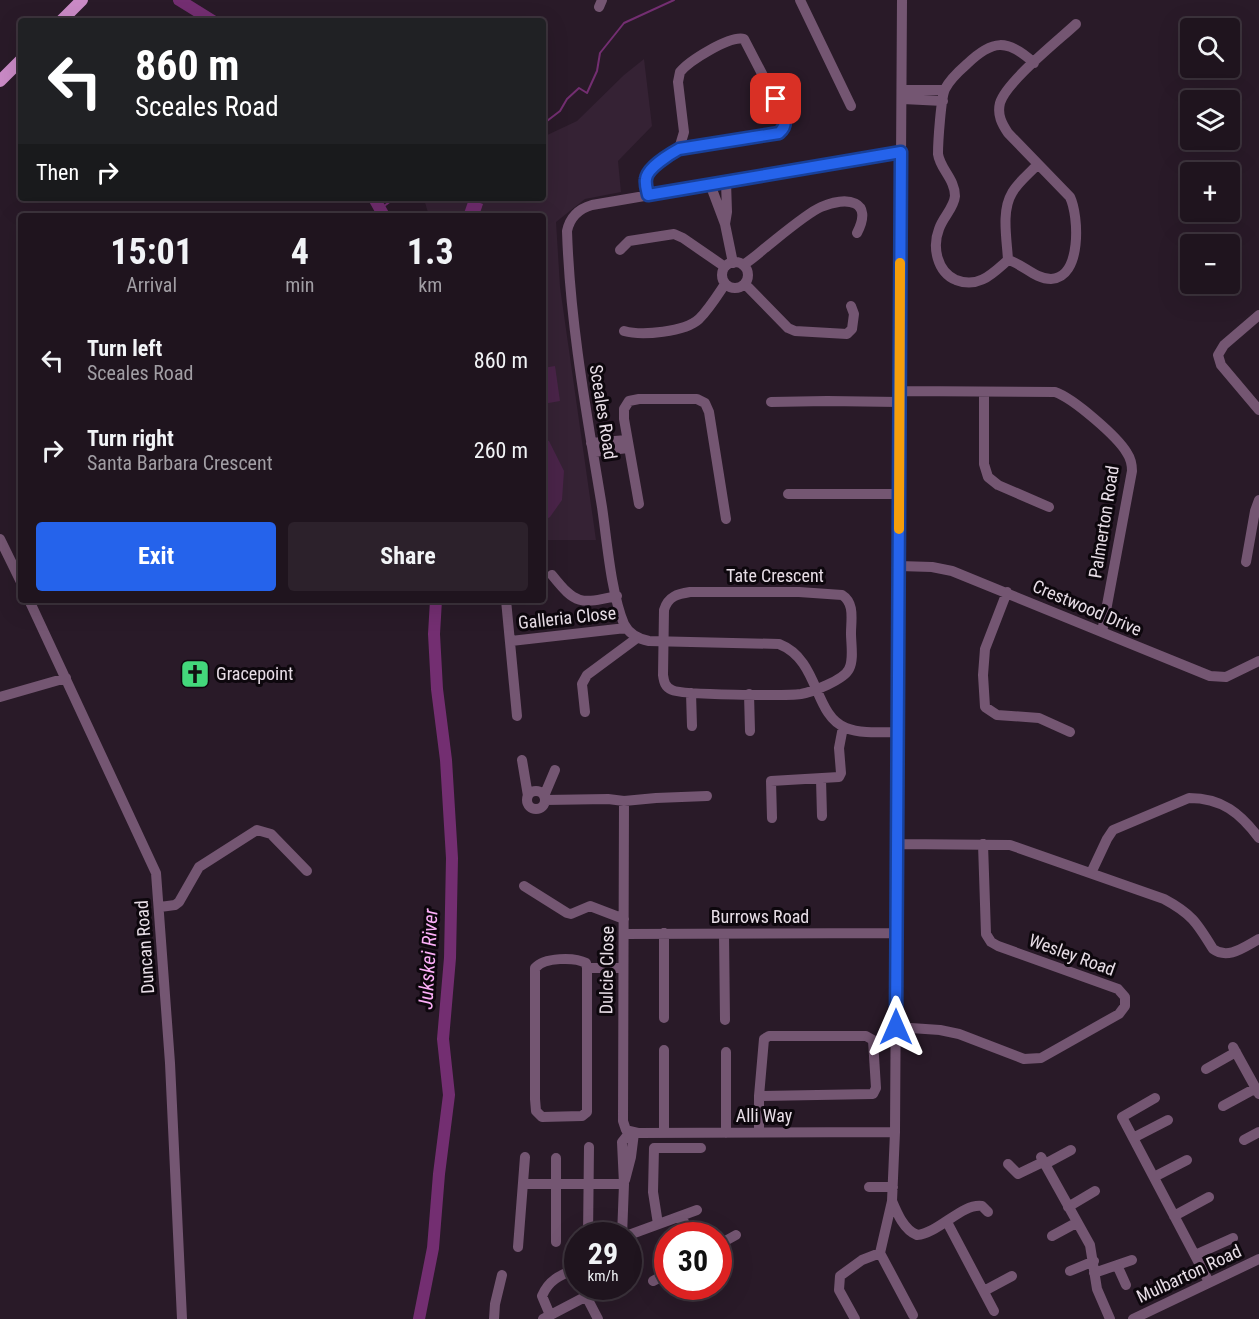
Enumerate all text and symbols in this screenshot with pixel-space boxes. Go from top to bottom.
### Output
map controls [1180,18,1240,294]
button: search [1180,18,1240,78]
text: 860 m [135,41,240,90]
icon: left [36,42,114,120]
pin [750,73,801,124]
icon: arrive [759,82,792,115]
button: layers [1180,90,1240,150]
text: Sceales Road [135,91,279,123]
icon: right [91,156,124,189]
text: Then [36,160,79,185]
button: + [1180,162,1240,222]
text: 15:01 [110,231,193,273]
text: 4 [291,231,309,273]
text: 1.3 [407,231,454,273]
button: − [1180,234,1240,294]
text: Arrival [126,273,177,297]
text: min [285,273,315,297]
text: km [418,273,442,297]
text: Turn left [87,336,162,361]
icon: left [36,344,69,377]
text: 860 m [474,348,528,373]
text: Sceales Road [87,361,193,385]
street label: Sceales Road [586,363,621,461]
text: Turn right [87,426,174,451]
icon: right [36,434,69,467]
text: 260 m [474,438,528,463]
text: Santa Barbara Crescent [87,451,273,475]
street label: Palmerton Road [1084,464,1123,580]
button: Exit [36,522,276,591]
button: Share [288,522,528,591]
street label: Tate Crescent [726,565,824,586]
street label: Crestwood Drive [1030,575,1145,640]
street label: Galleria Close [517,602,617,633]
church icon: Gracepoint [179,658,211,690]
place label: Gracepoint [216,663,293,684]
street label: Duncan Road [131,900,158,994]
street label: Burrows Road [711,906,809,927]
water label: Jukskei River [413,907,443,1010]
street label: Dulcie Close [595,926,618,1014]
street label: Wesley Road [1026,929,1118,980]
position arrow [864,995,928,1059]
street label: Alli Way [736,1105,793,1126]
speed limit sign: 30 [654,1222,732,1300]
text: 29 [588,1236,618,1271]
street label: Mulbarton Road [1133,1240,1244,1307]
text: km/h [588,1267,618,1285]

